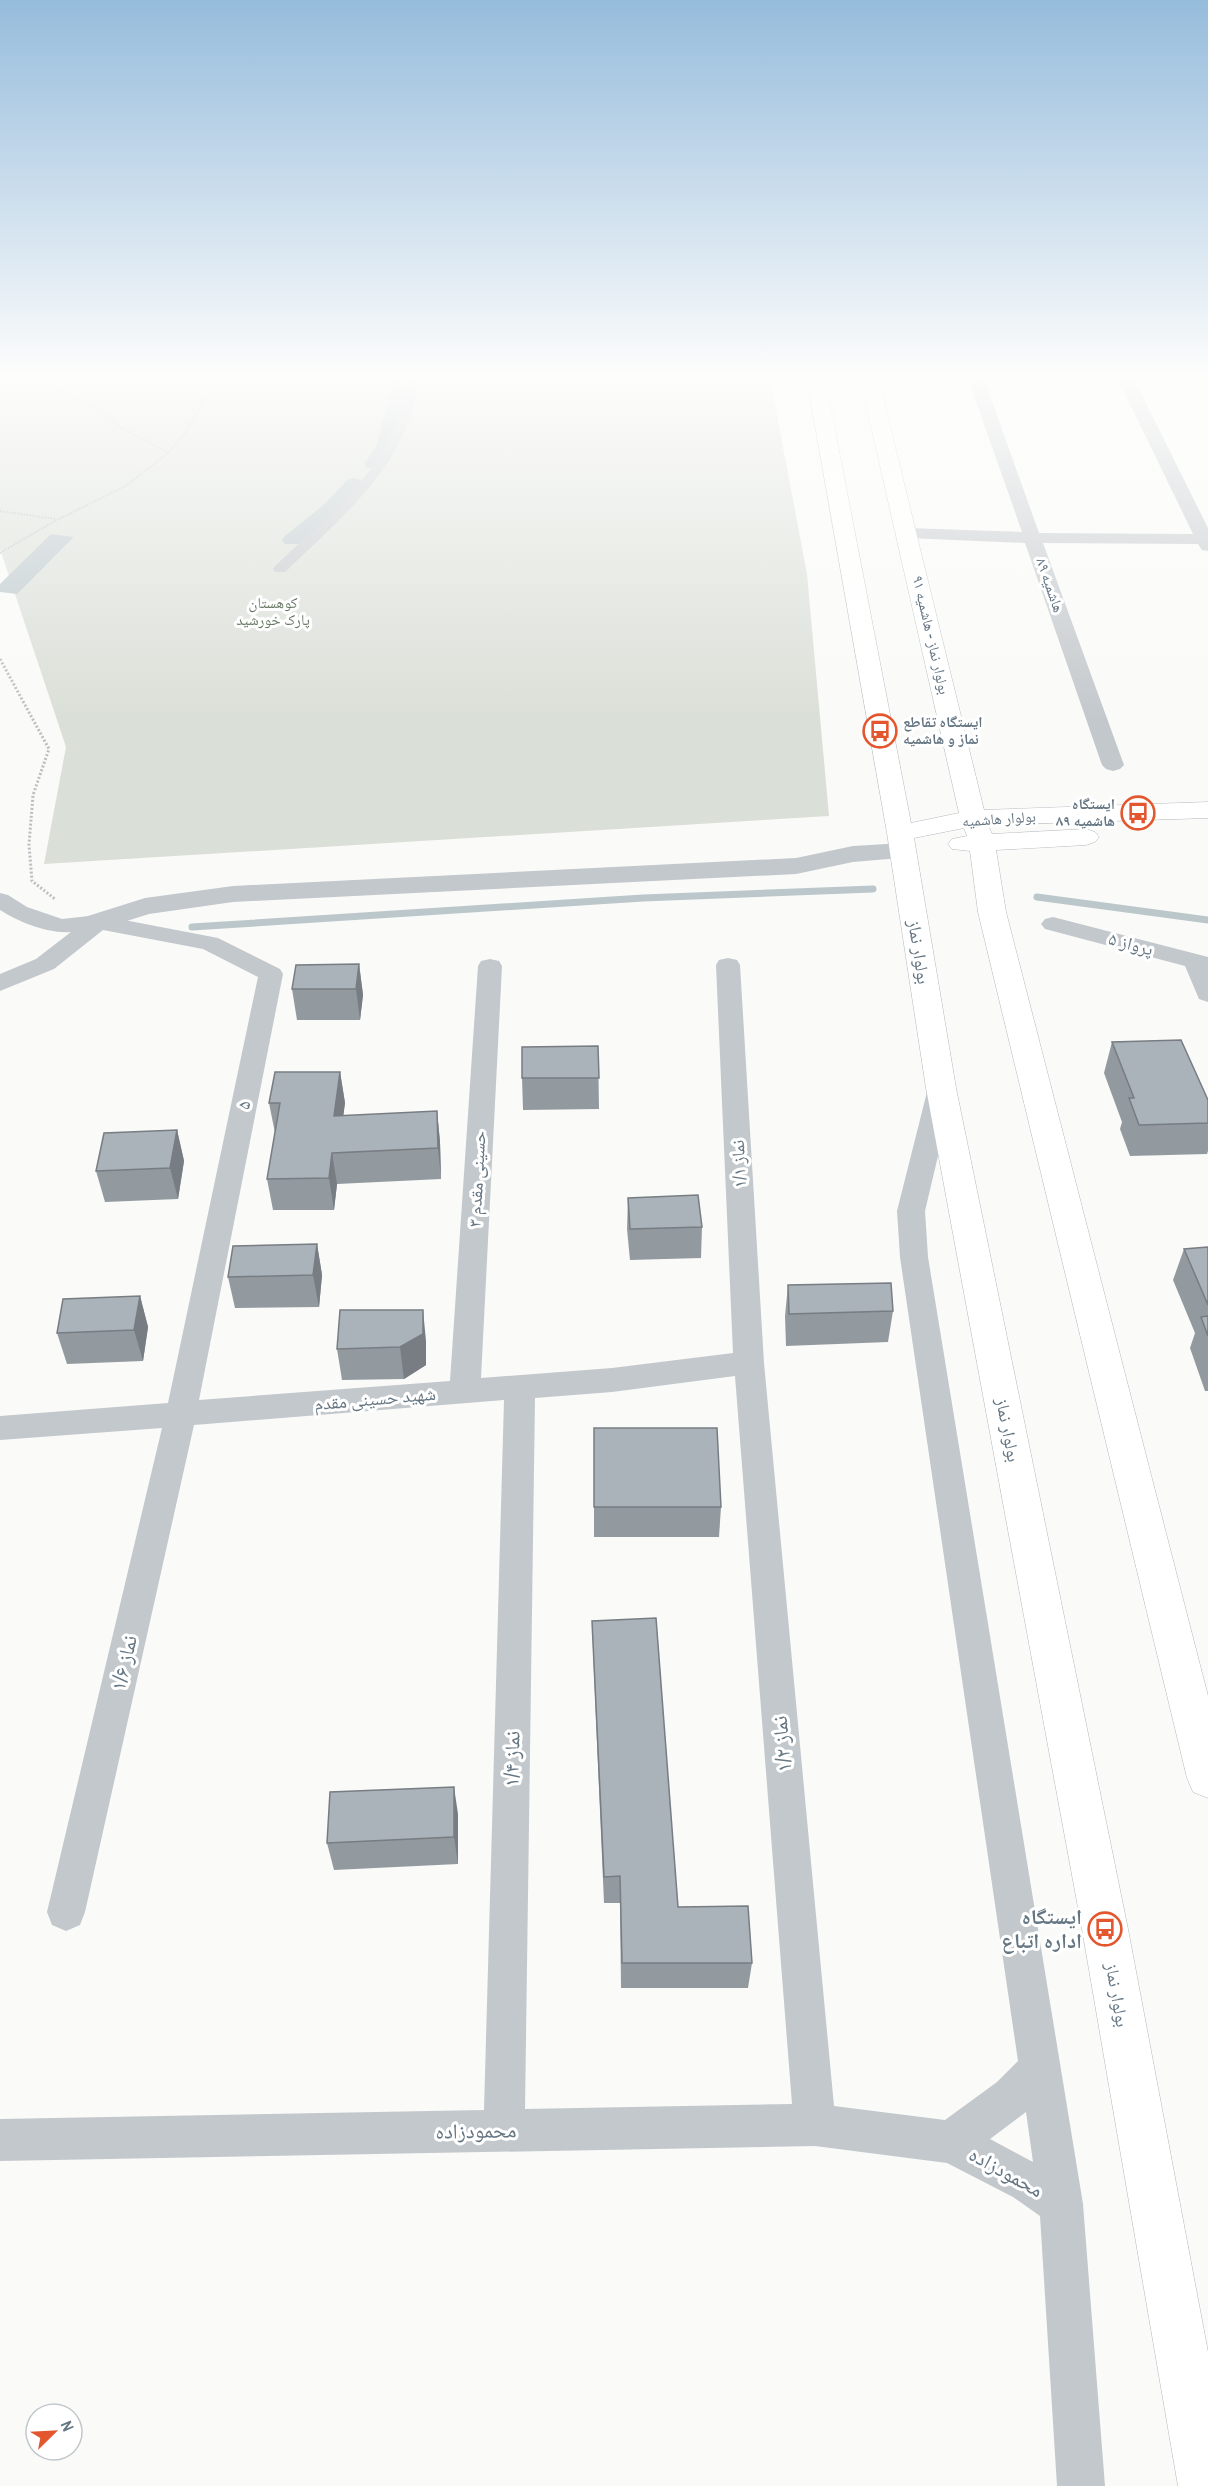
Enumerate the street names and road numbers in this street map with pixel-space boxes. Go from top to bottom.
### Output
street label: هاشمیه ۸۹ [1031,555,1070,615]
street label: بولوار نماز - هاشمیه ۹۱ [908,573,955,696]
street label: بولوار هاشمیه [961,805,1037,832]
street label: بولوار نماز [902,917,937,986]
street label: پرواز ۵ [1106,926,1156,961]
street label: ۵ [230,1098,257,1111]
street label: حسینی مقدم ۳ [461,1130,492,1228]
street label: نماز ۱/۱ [725,1139,752,1189]
street label: شهید حسینی مقدم [313,1381,437,1416]
street label: بولوار نماز [990,1395,1027,1464]
street label: نماز ۱/۶ [103,1632,144,1694]
street label: نماز ۱/۲ [765,1715,798,1773]
street label: نماز ۱/۴ [497,1731,526,1787]
street label: بولوار نماز [1099,1960,1135,2029]
street label: محمودزاده [435,2115,517,2146]
street label: محمودزاده [964,2139,1049,2204]

